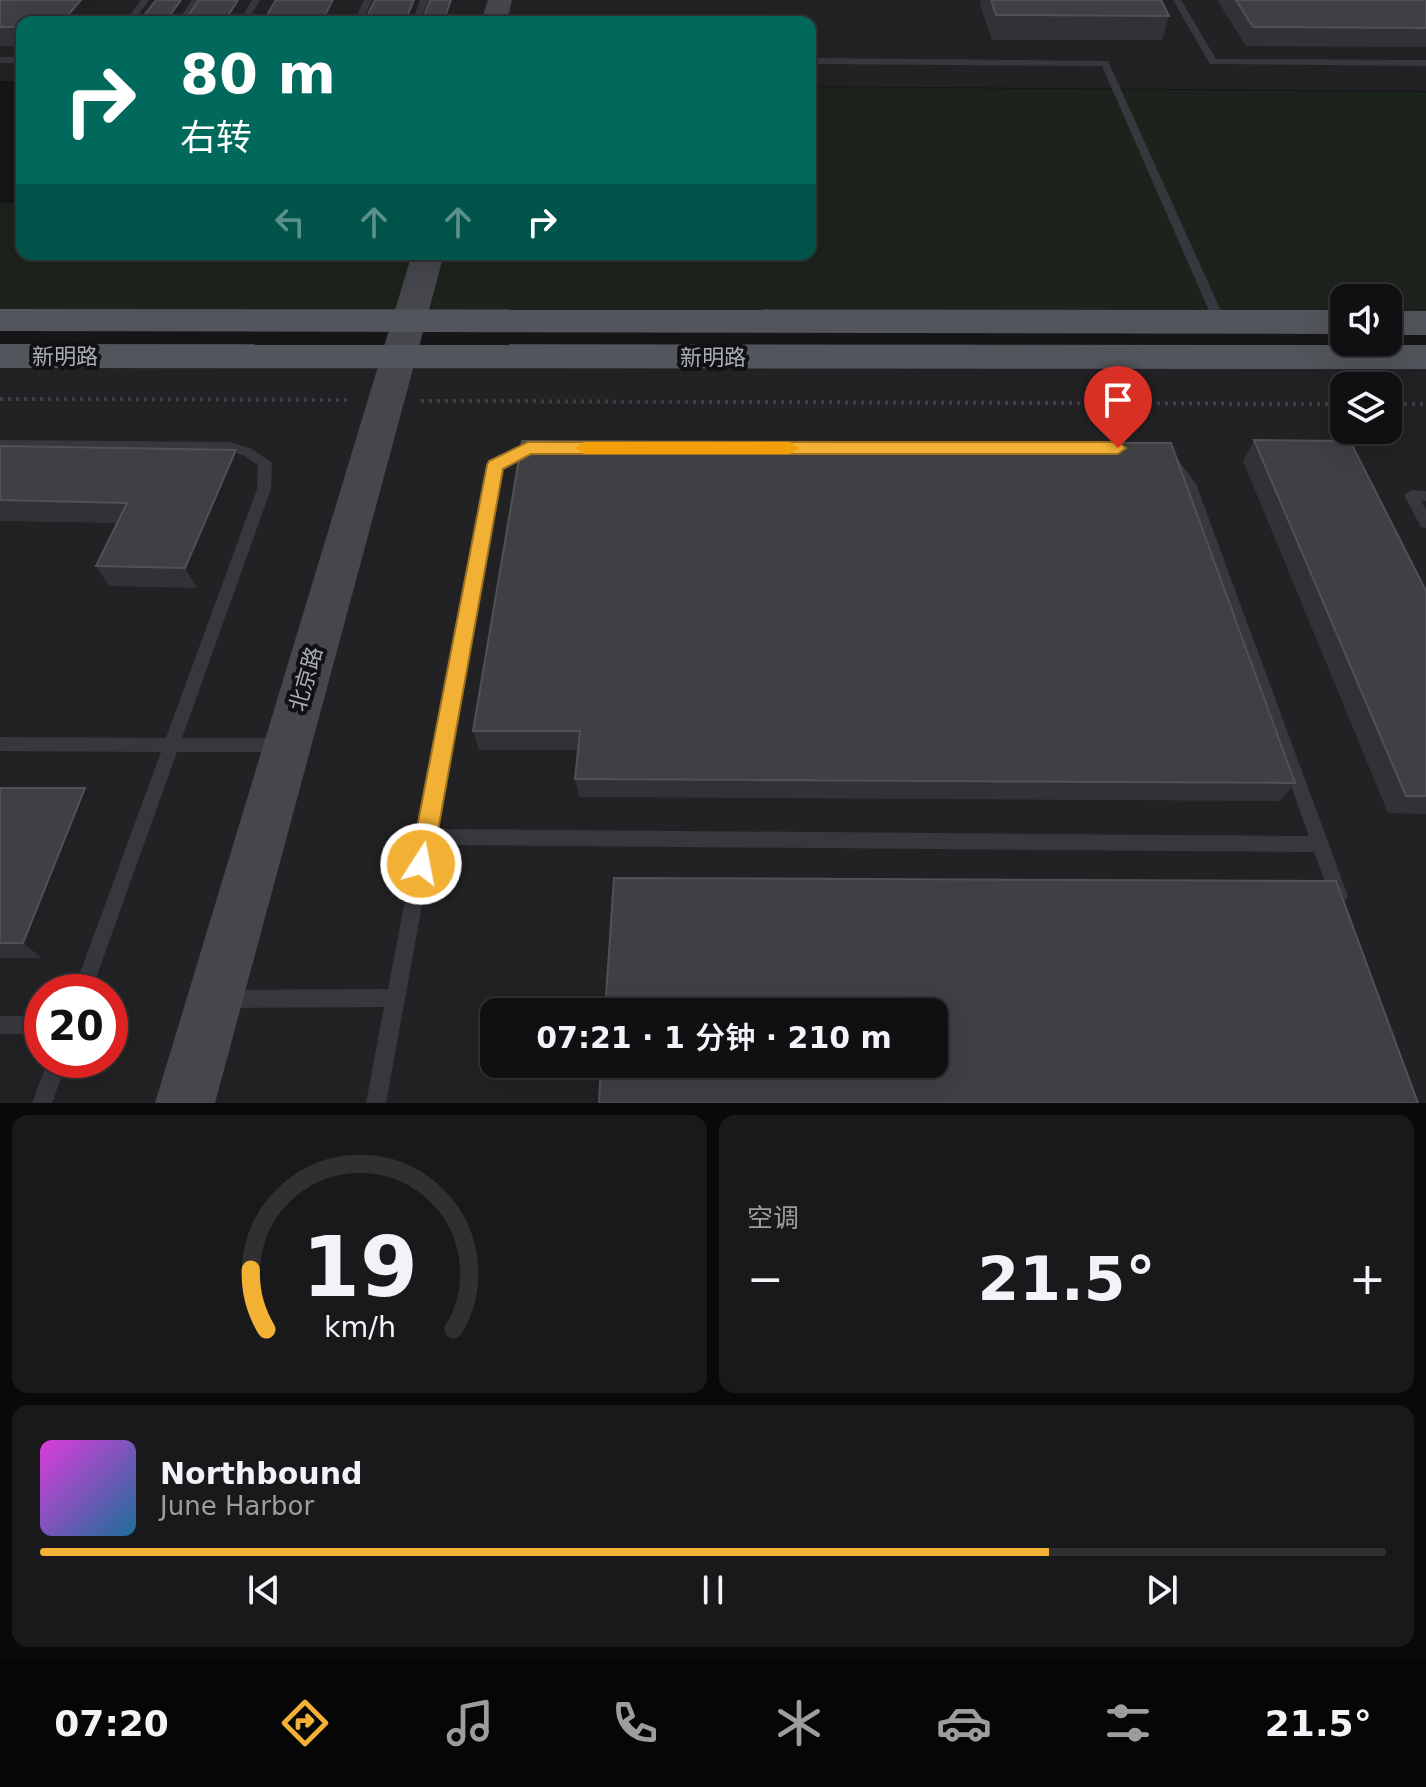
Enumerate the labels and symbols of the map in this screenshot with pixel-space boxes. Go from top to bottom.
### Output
street label: 新明路 [32,344,98,369]
street label: 新明路 [680,345,746,370]
pin [1084,366,1152,448]
street label: 北京路 [285,644,327,714]
position arrow [379,822,463,906]
speed limit sign: 20 [24,974,128,1078]

